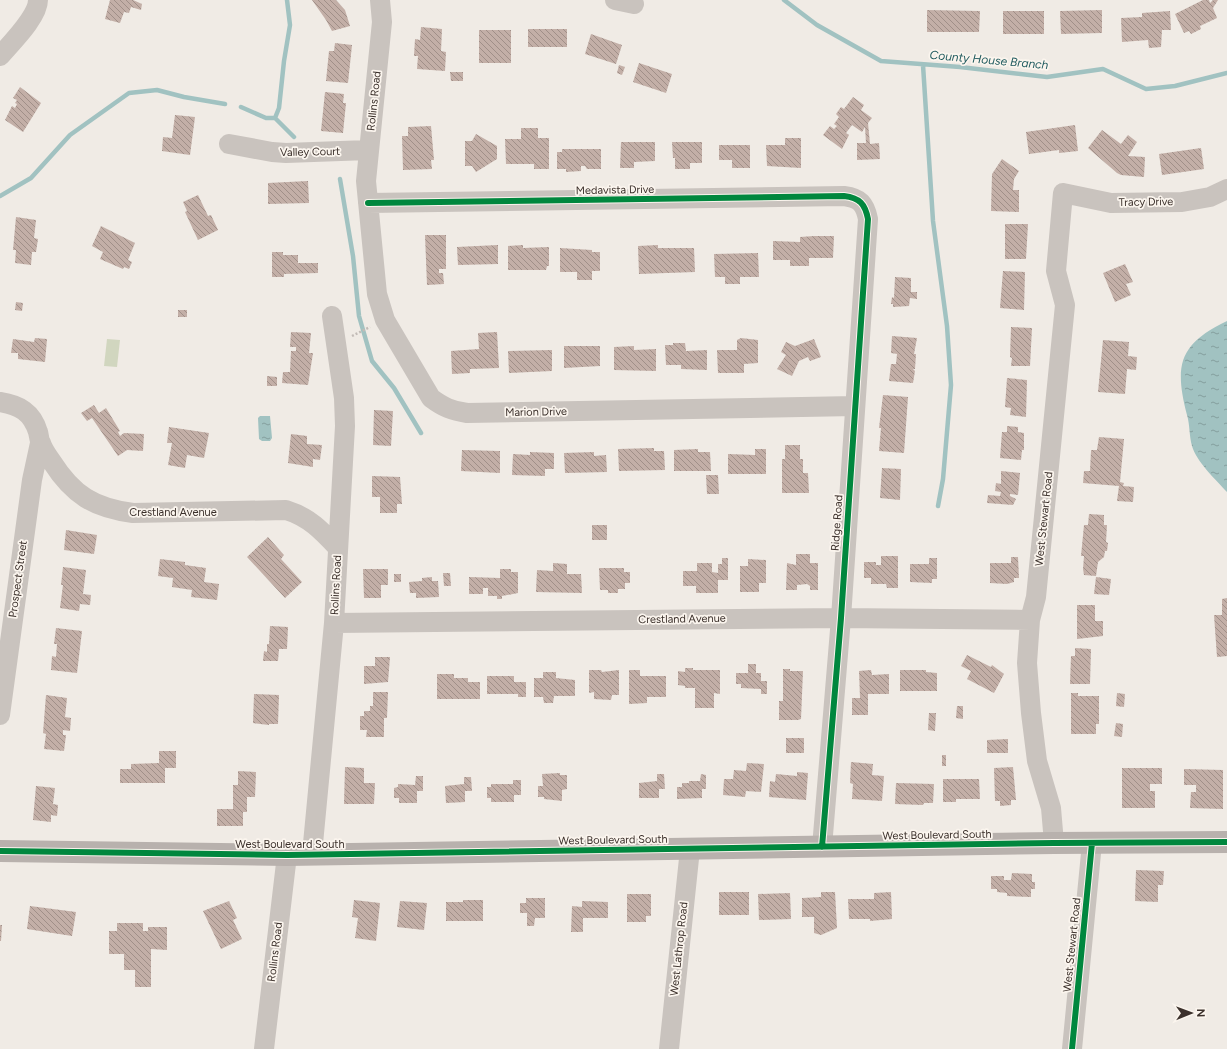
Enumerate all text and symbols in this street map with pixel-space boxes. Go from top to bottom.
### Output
water label: County House Branch [929,48,1049,72]
street label: Rollins Road [364,71,384,131]
street label: Valley Court [280,145,340,159]
street label: Medavista Drive [576,183,654,197]
street label: Tracy Drive [1119,195,1173,209]
street label: Marion Drive [505,405,567,419]
street label: West Stewart Road [1033,471,1055,567]
street label: Ridge Road [829,494,845,552]
street label: Crestland Avenue [129,506,217,519]
street label: Prospect Street [6,540,30,618]
street label: Rollins Road [328,555,344,615]
street label: Crestland Avenue [638,612,726,626]
street label: West Boulevard South [882,828,992,842]
street label: West Boulevard South [558,833,668,847]
street label: West Boulevard South [235,838,345,851]
street label: West Stewart Road [1061,897,1083,993]
street label: West Lathrop Road [668,901,690,997]
street label: Rollins Road [265,921,285,983]
north arrow [1171,993,1211,1033]
text: N [1194,1008,1207,1017]

